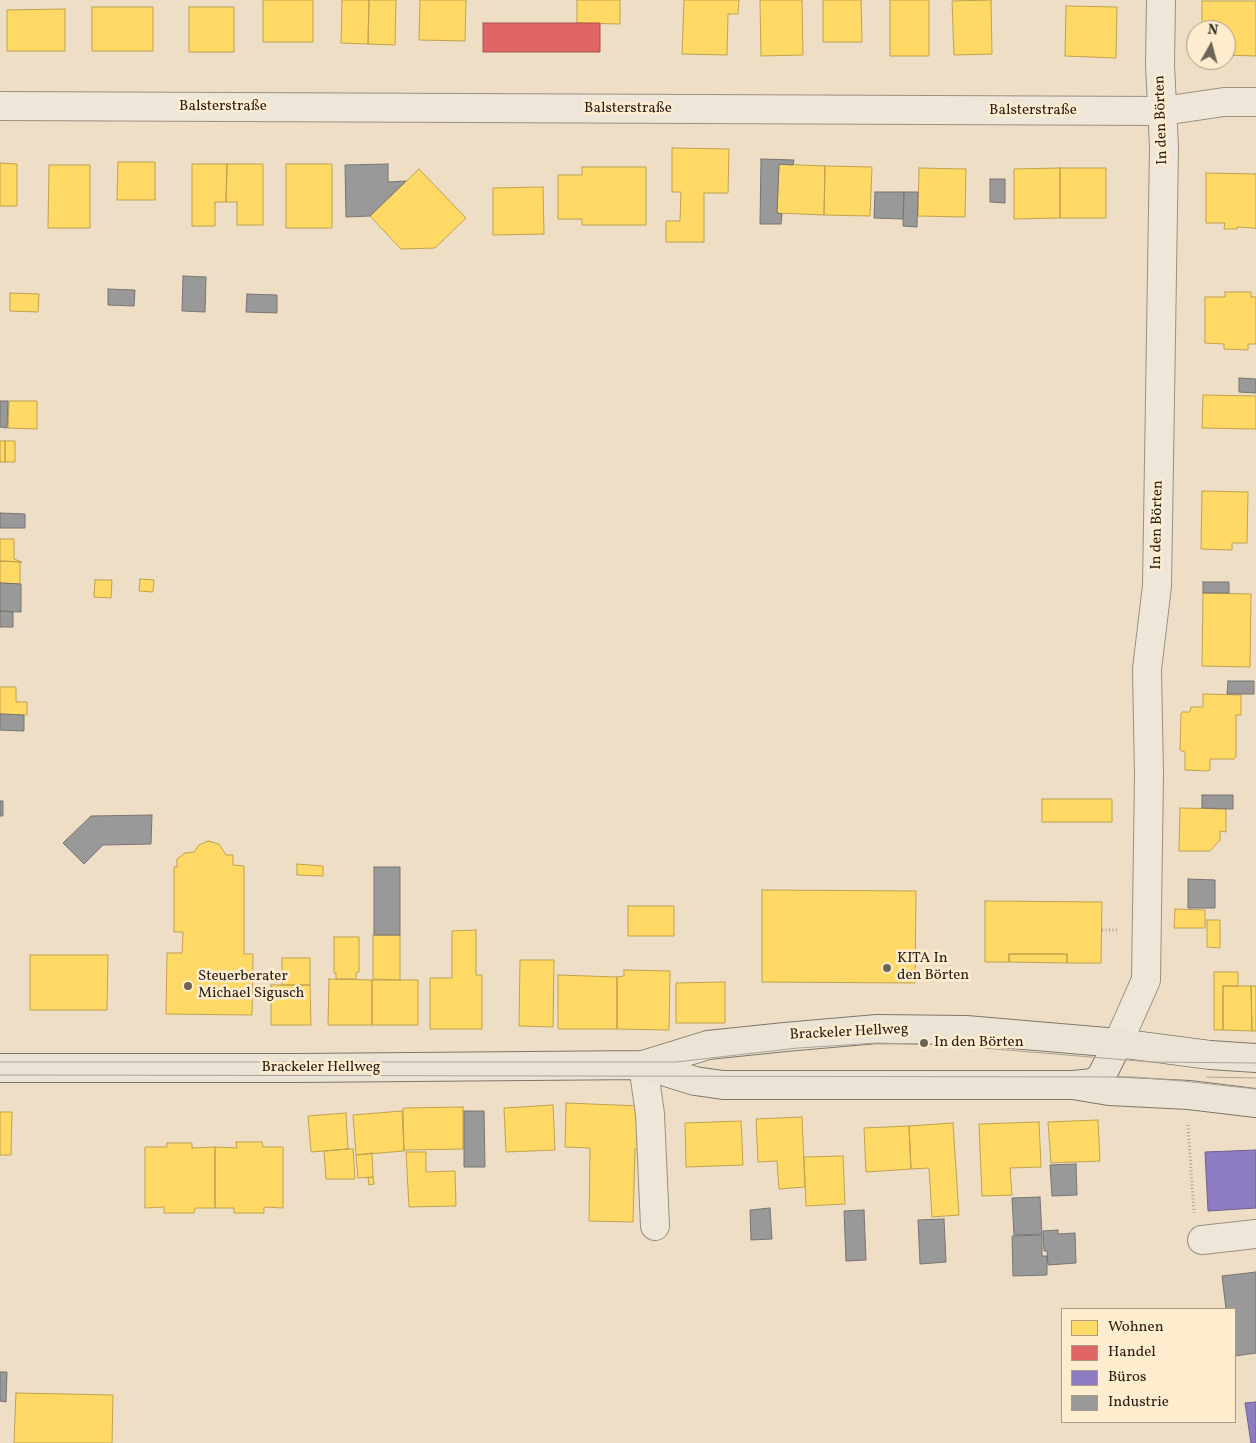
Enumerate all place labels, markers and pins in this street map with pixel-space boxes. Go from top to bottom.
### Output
place label: KITA In den Börten [897,950,969,985]
marker: KITA In den Börten [881,962,893,974]
place label: Steuerberater Michael Sigusch [198,968,304,1003]
marker: Steuerberater Michael Sigusch [182,980,194,992]
place label: In den Börten [934,1034,1024,1052]
marker: In den Börten [918,1037,930,1049]

